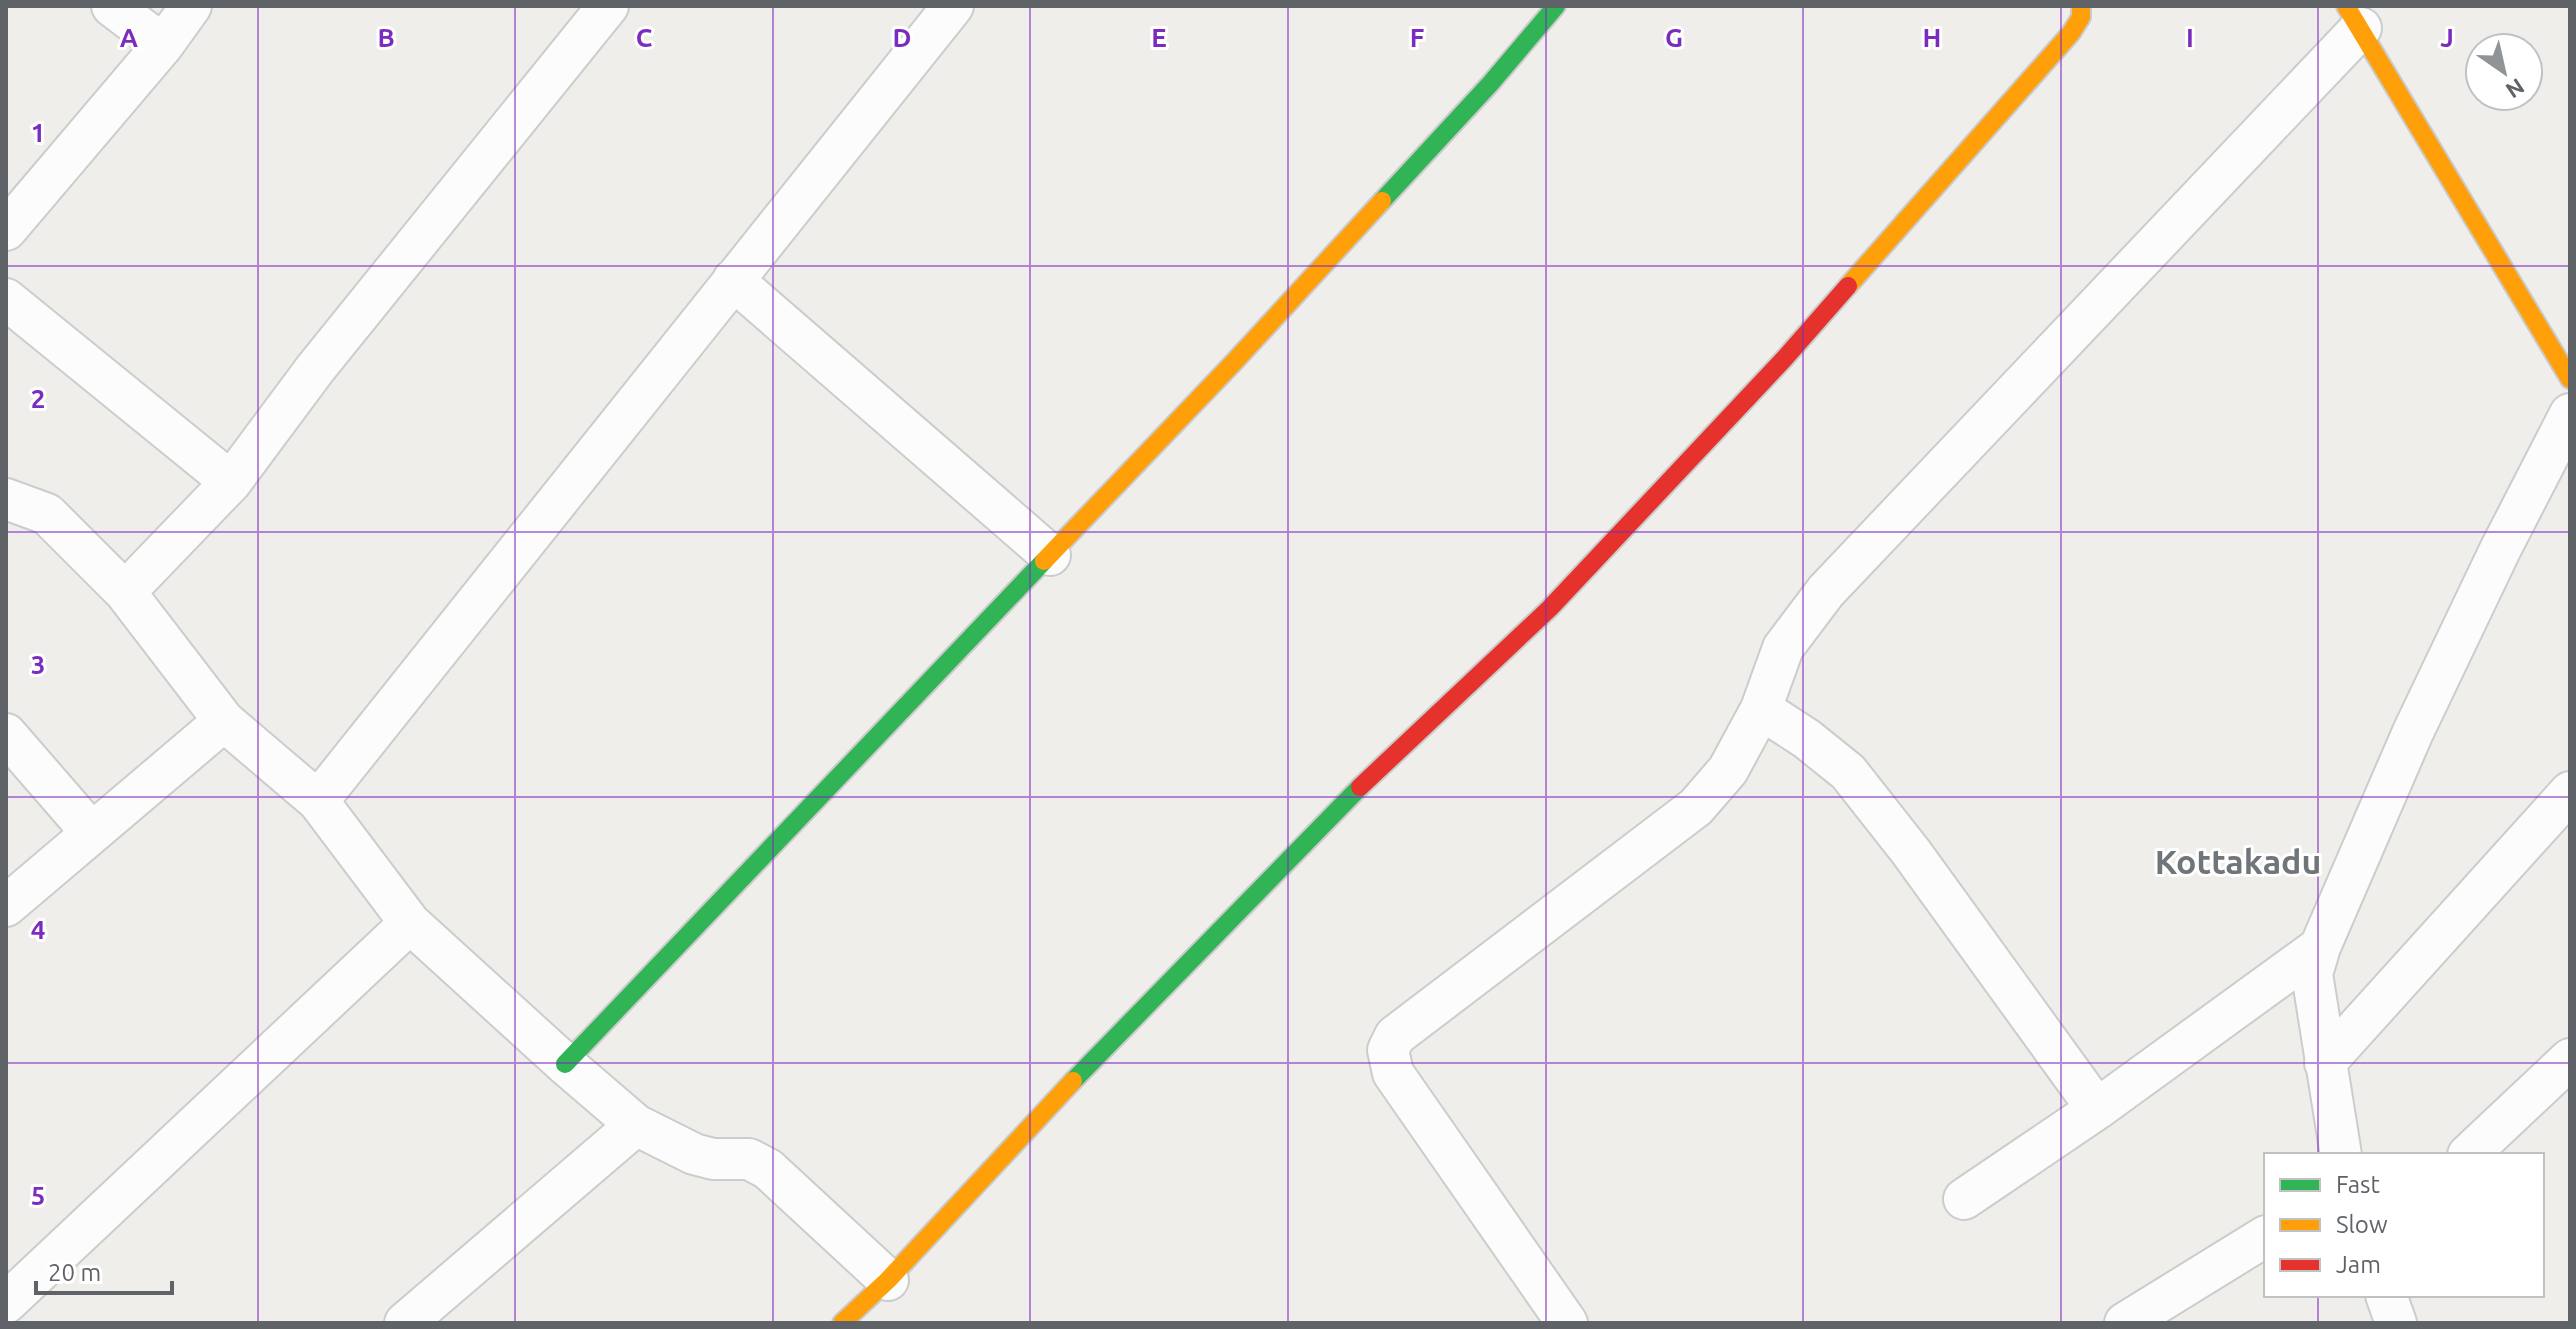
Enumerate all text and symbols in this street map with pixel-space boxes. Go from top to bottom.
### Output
text: A [120,23,139,52]
text: B [377,23,395,52]
text: C [636,23,653,52]
text: D [893,23,911,52]
text: E [1151,23,1167,52]
text: F [1410,23,1424,52]
text: G [1665,23,1683,52]
text: H [1923,23,1941,52]
text: I [2186,23,2194,52]
text: J [2440,23,2454,52]
north arrow [2464,32,2544,112]
text: N [2502,74,2529,104]
text: 1 [31,118,45,147]
text: 2 [31,384,45,413]
text: 3 [31,650,45,679]
district label: Kottakadu [2155,842,2321,880]
text: 4 [31,915,45,944]
legend [2264,1153,2544,1297]
text: Fast [2336,1171,2380,1198]
text: 5 [31,1181,45,1210]
text: Slow [2336,1211,2388,1238]
scale bar [36,1245,172,1295]
text: Jam [2336,1251,2381,1278]
text: 20 m [48,1259,101,1286]

